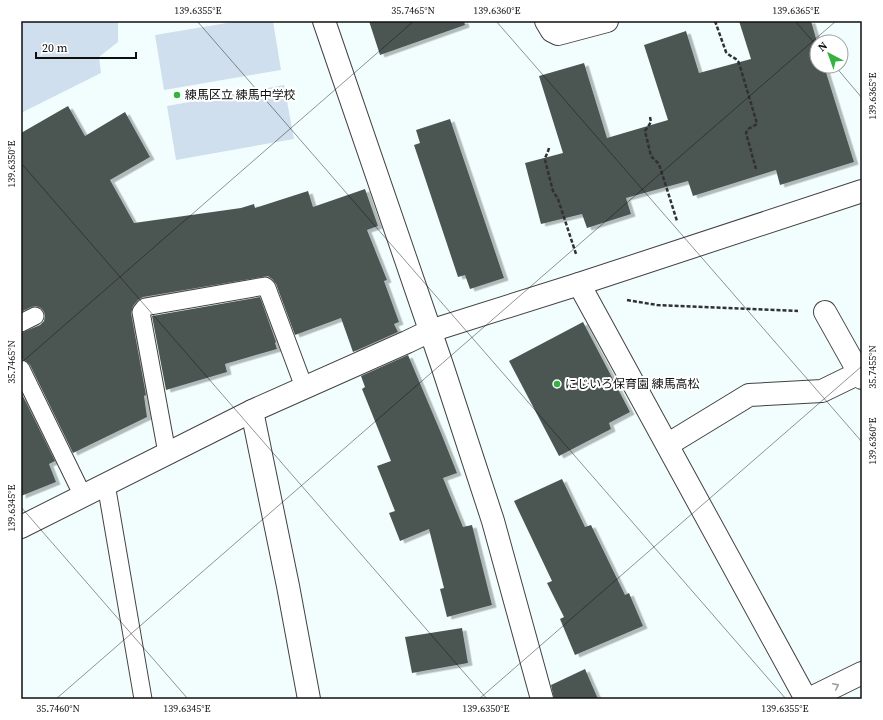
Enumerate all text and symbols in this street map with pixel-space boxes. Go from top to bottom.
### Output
text: 139.6355°E [174,4,222,17]
text: 35.7465°N [391,4,435,17]
text: 139.6360°E [473,4,521,17]
text: 139.6365°E [772,4,820,17]
scale bar [36,34,136,60]
north arrow [809,34,849,74]
text: N [815,39,831,55]
text: 20 m [42,40,68,56]
text: 139.6365°E [866,72,879,120]
place label: 練馬区立 練馬中学校 [185,87,296,103]
marker: 練馬区立 練馬中学校 [172,90,182,100]
text: 139.6350°E [5,140,18,188]
text: 35.7465°N [5,340,18,384]
text: 35.7455°N [866,345,879,389]
place label: にじいろ保育園 練馬高松 [565,376,700,392]
marker: にじいろ保育園 練馬高松 [552,379,562,389]
text: 139.6360°E [866,417,879,465]
text: 139.6345°E [5,484,18,532]
one-way arrow [831,683,839,691]
text: 35.7460°N [36,702,80,715]
text: 139.6345°E [163,702,211,715]
text: 139.6350°E [462,702,510,715]
text: 139.6355°E [761,702,809,715]

